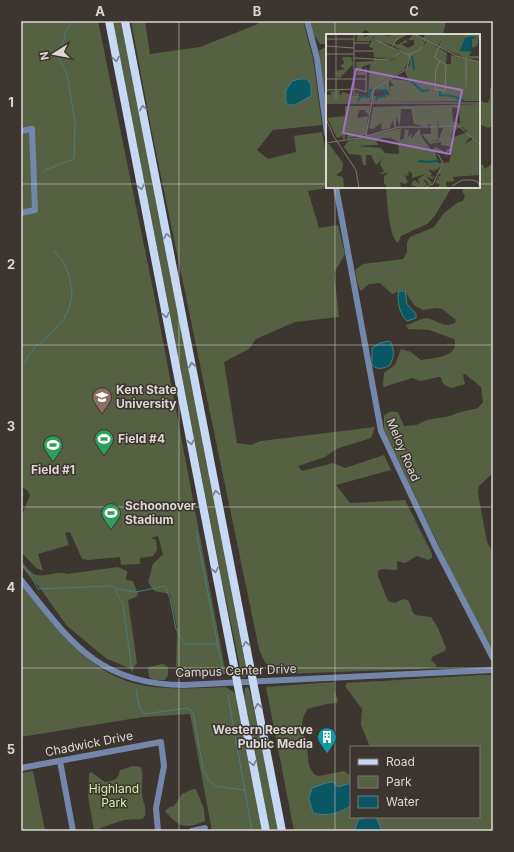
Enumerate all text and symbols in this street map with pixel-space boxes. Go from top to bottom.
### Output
text: A [95,3,105,19]
text: B [253,3,262,19]
text: C [409,3,419,19]
north arrow [34,34,74,74]
inset map [326,34,480,188]
text: N [37,50,52,61]
one-way arrow [112,56,120,62]
text: 1 [8,94,14,110]
one-way arrow [140,105,148,112]
one-way arrow [137,184,145,190]
one-way arrow [163,233,172,239]
text: 2 [7,256,15,272]
one-way arrow [161,311,170,318]
one-way arrow [188,362,196,368]
place label: Kent State University [116,382,177,411]
school or university icon: Kent State University [91,386,113,414]
street label: Meloy Road [384,416,423,483]
text: 3 [7,418,15,434]
sports icon: Field #4 [93,428,115,456]
place label: Field #4 [118,431,165,446]
sports icon: Field #1 [42,434,64,462]
one-way arrow [186,439,194,445]
place label: Field #1 [31,462,75,477]
one-way arrow [213,490,221,496]
place label: Schoonover Stadium [125,498,196,527]
sports icon: Schoonover Stadium [100,502,122,530]
one-way arrow [211,567,219,573]
text: 4 [7,579,16,595]
one-way arrow [242,641,250,647]
street label: Campus Center Drive [175,661,297,680]
one-way arrow [254,702,262,709]
place label: Western Reserve Public Media [213,722,313,751]
building icon: Western Reserve Public Media [316,726,338,754]
street label: Chadwick Drive [44,728,134,759]
text: 5 [7,741,15,757]
legend [350,746,480,818]
text: Road [386,754,415,769]
one-way arrow [248,759,257,766]
text: Park [386,774,412,789]
park label: Highland Park [89,781,139,810]
text: Water [386,794,420,809]

